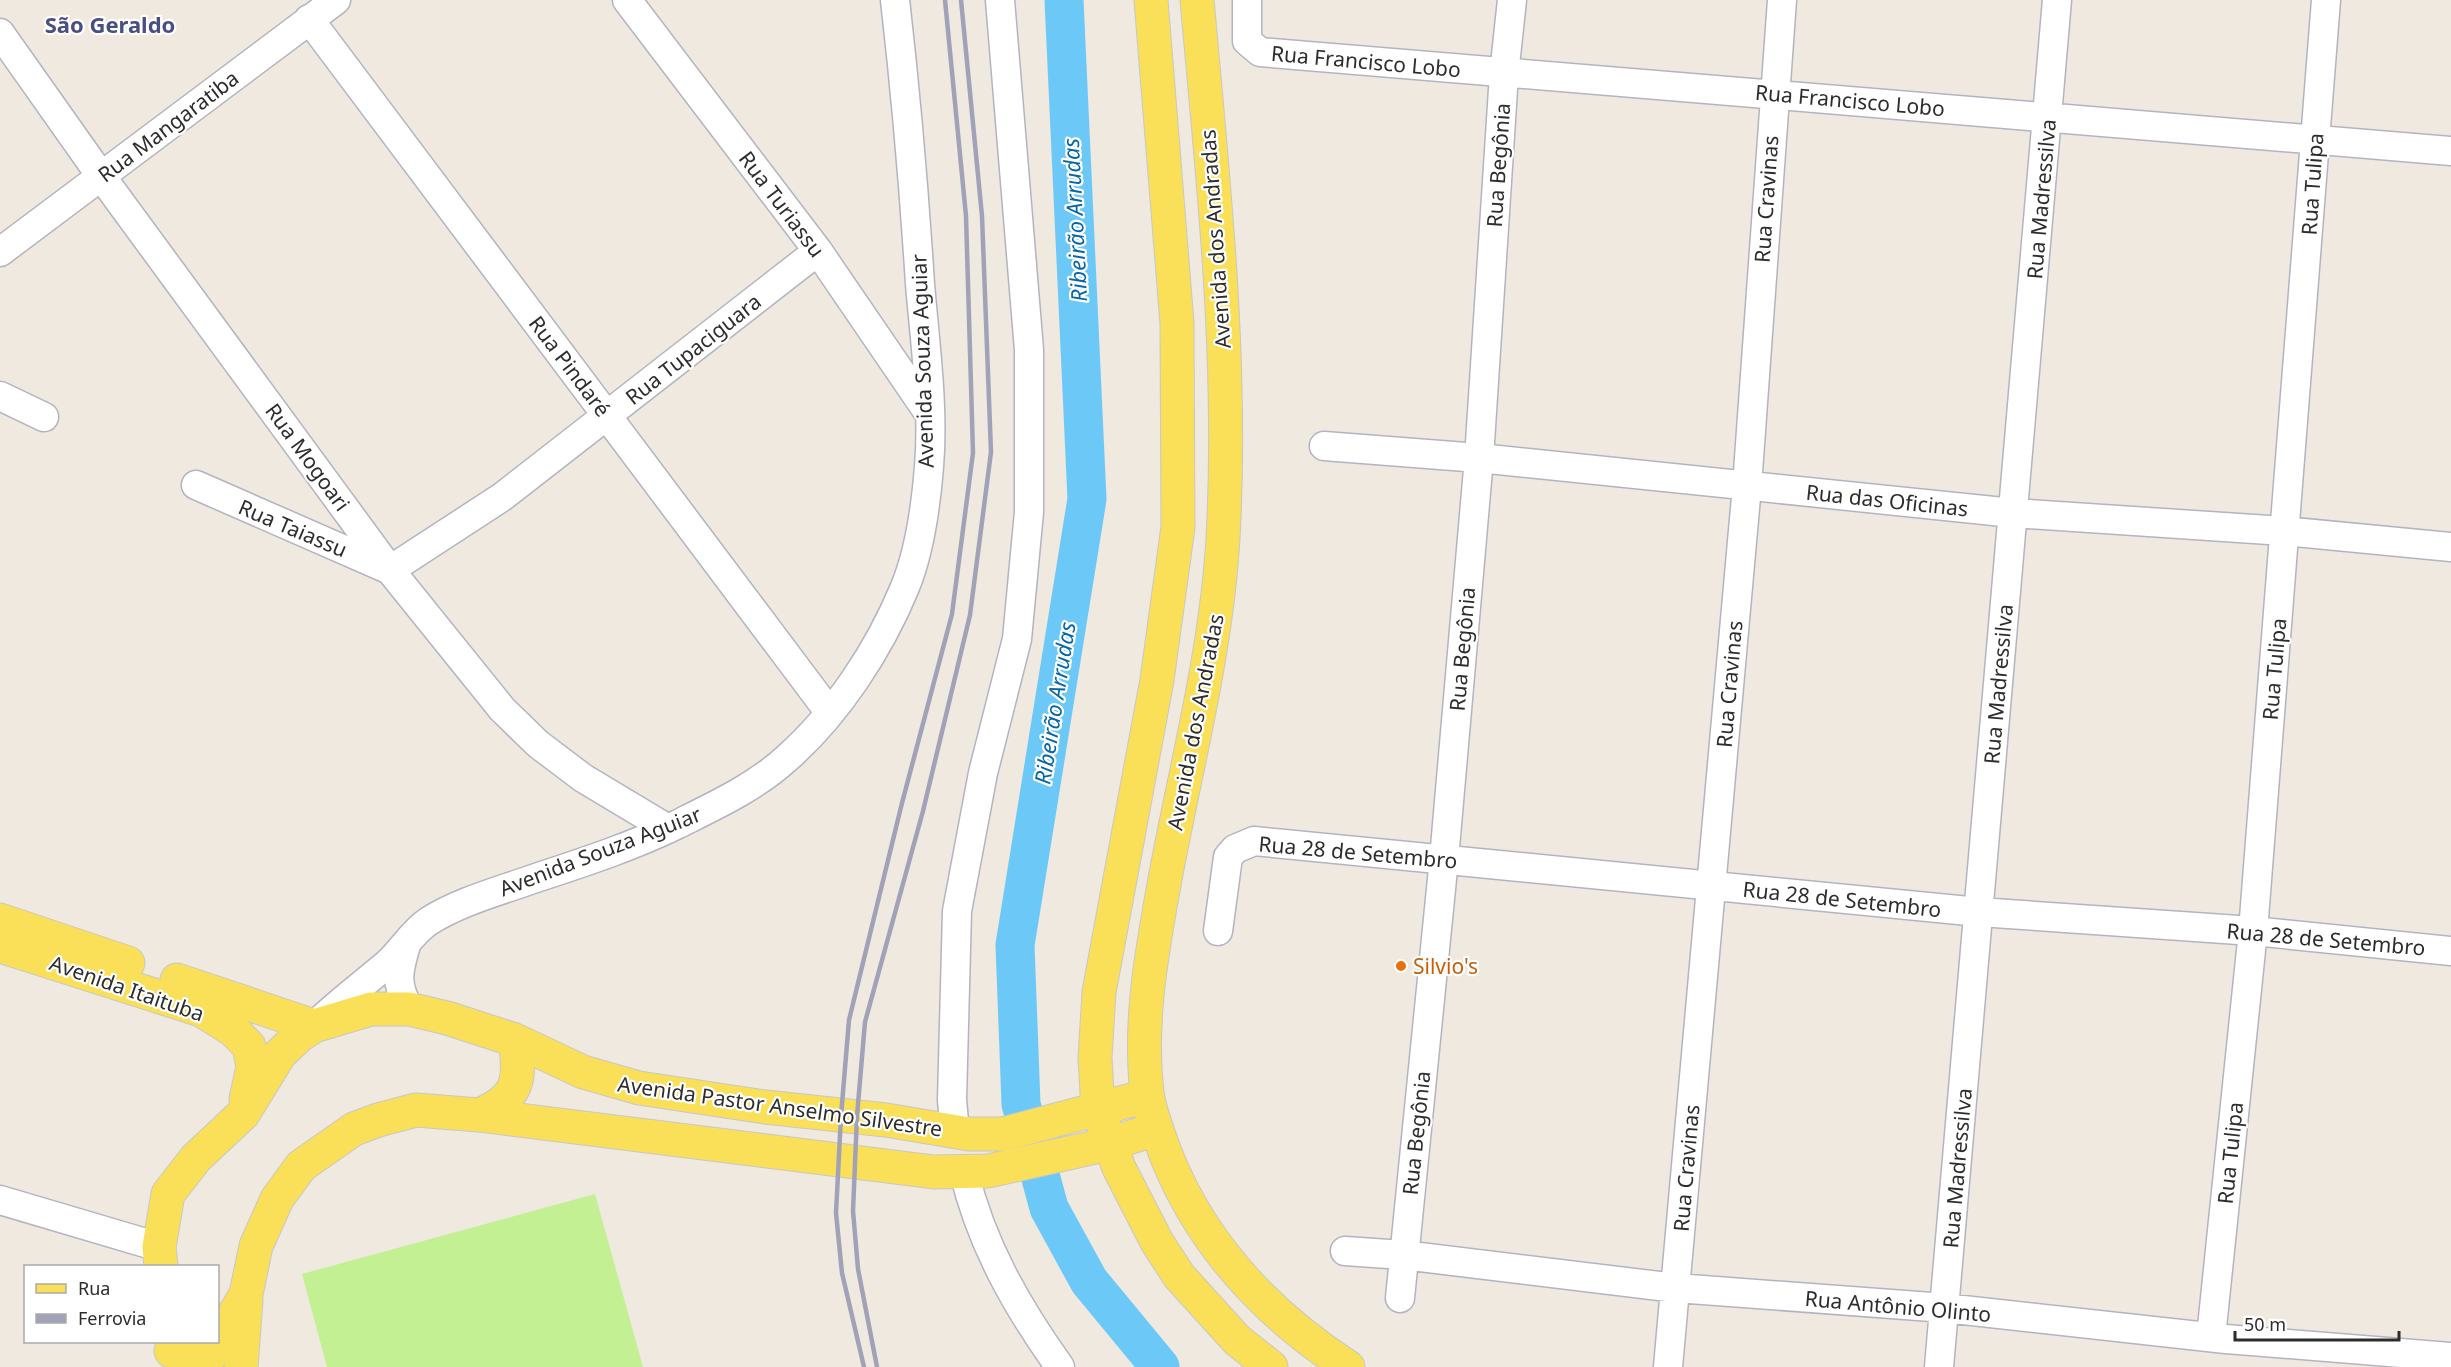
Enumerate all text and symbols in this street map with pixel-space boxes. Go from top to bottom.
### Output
district label: São Geraldo [45,9,175,39]
street label: Rua Francisco Lobo [1270,39,1462,83]
street label: Rua Mangaratiba [92,64,244,188]
street label: Rua Francisco Lobo [1754,78,1946,122]
street label: Rua Begônia [1480,102,1516,228]
street label: Rua Madressilva [2020,118,2062,280]
street label: Avenida dos Andradas [1193,128,1237,350]
street label: Rua Tulipa [2294,132,2330,236]
street label: Rua Cravinas [1748,134,1784,264]
water label: Ribeirão Arrudas [1055,137,1093,303]
street label: Rua Turiassu [733,145,831,263]
street label: Avenida Souza Aguiar [904,253,940,468]
street label: Rua Tupaciguara [619,287,767,411]
street label: Rua Pindaré [523,310,617,422]
street label: Rua Mogoari [259,398,357,516]
street label: Rua das Oficinas [1805,478,1969,522]
street label: Rua Taiassu [234,493,352,563]
street label: Rua Begônia [1443,586,1481,712]
street label: Rua Madressilva [1977,603,2019,765]
street label: Avenida dos Andradas [1160,611,1230,833]
street label: Rua Tulipa [2256,617,2292,721]
water label: Ribeirão Arrudas [1026,619,1082,786]
street label: Rua Cravinas [1709,619,1749,749]
street label: Avenida Souza Aguiar [495,799,705,902]
street label: Rua 28 de Setembro [1258,829,1458,875]
street label: Rua 28 de Setembro [1741,875,1943,923]
street label: Rua 28 de Setembro [2226,916,2426,962]
street label: Avenida Itaituba [46,948,208,1028]
place label: Silvio's [1413,952,1478,980]
marker: Silvio's [1394,959,1408,973]
street label: Avenida Pastor Anselmo Silvestre [616,1069,944,1143]
street label: Rua Begônia [1396,1070,1436,1196]
street label: Rua Madressilva [1936,1087,1978,1249]
street label: Rua Tulipa [2211,1101,2249,1205]
street label: Rua Cravinas [1666,1103,1706,1233]
legend [24,1265,219,1343]
text: Rua [78,1276,110,1300]
street label: Rua Antônio Olinto [1804,1284,1992,1328]
scale bar [2235,1304,2398,1342]
text: Ferrovia [78,1306,146,1330]
text: 50 m [2244,1312,2286,1336]

